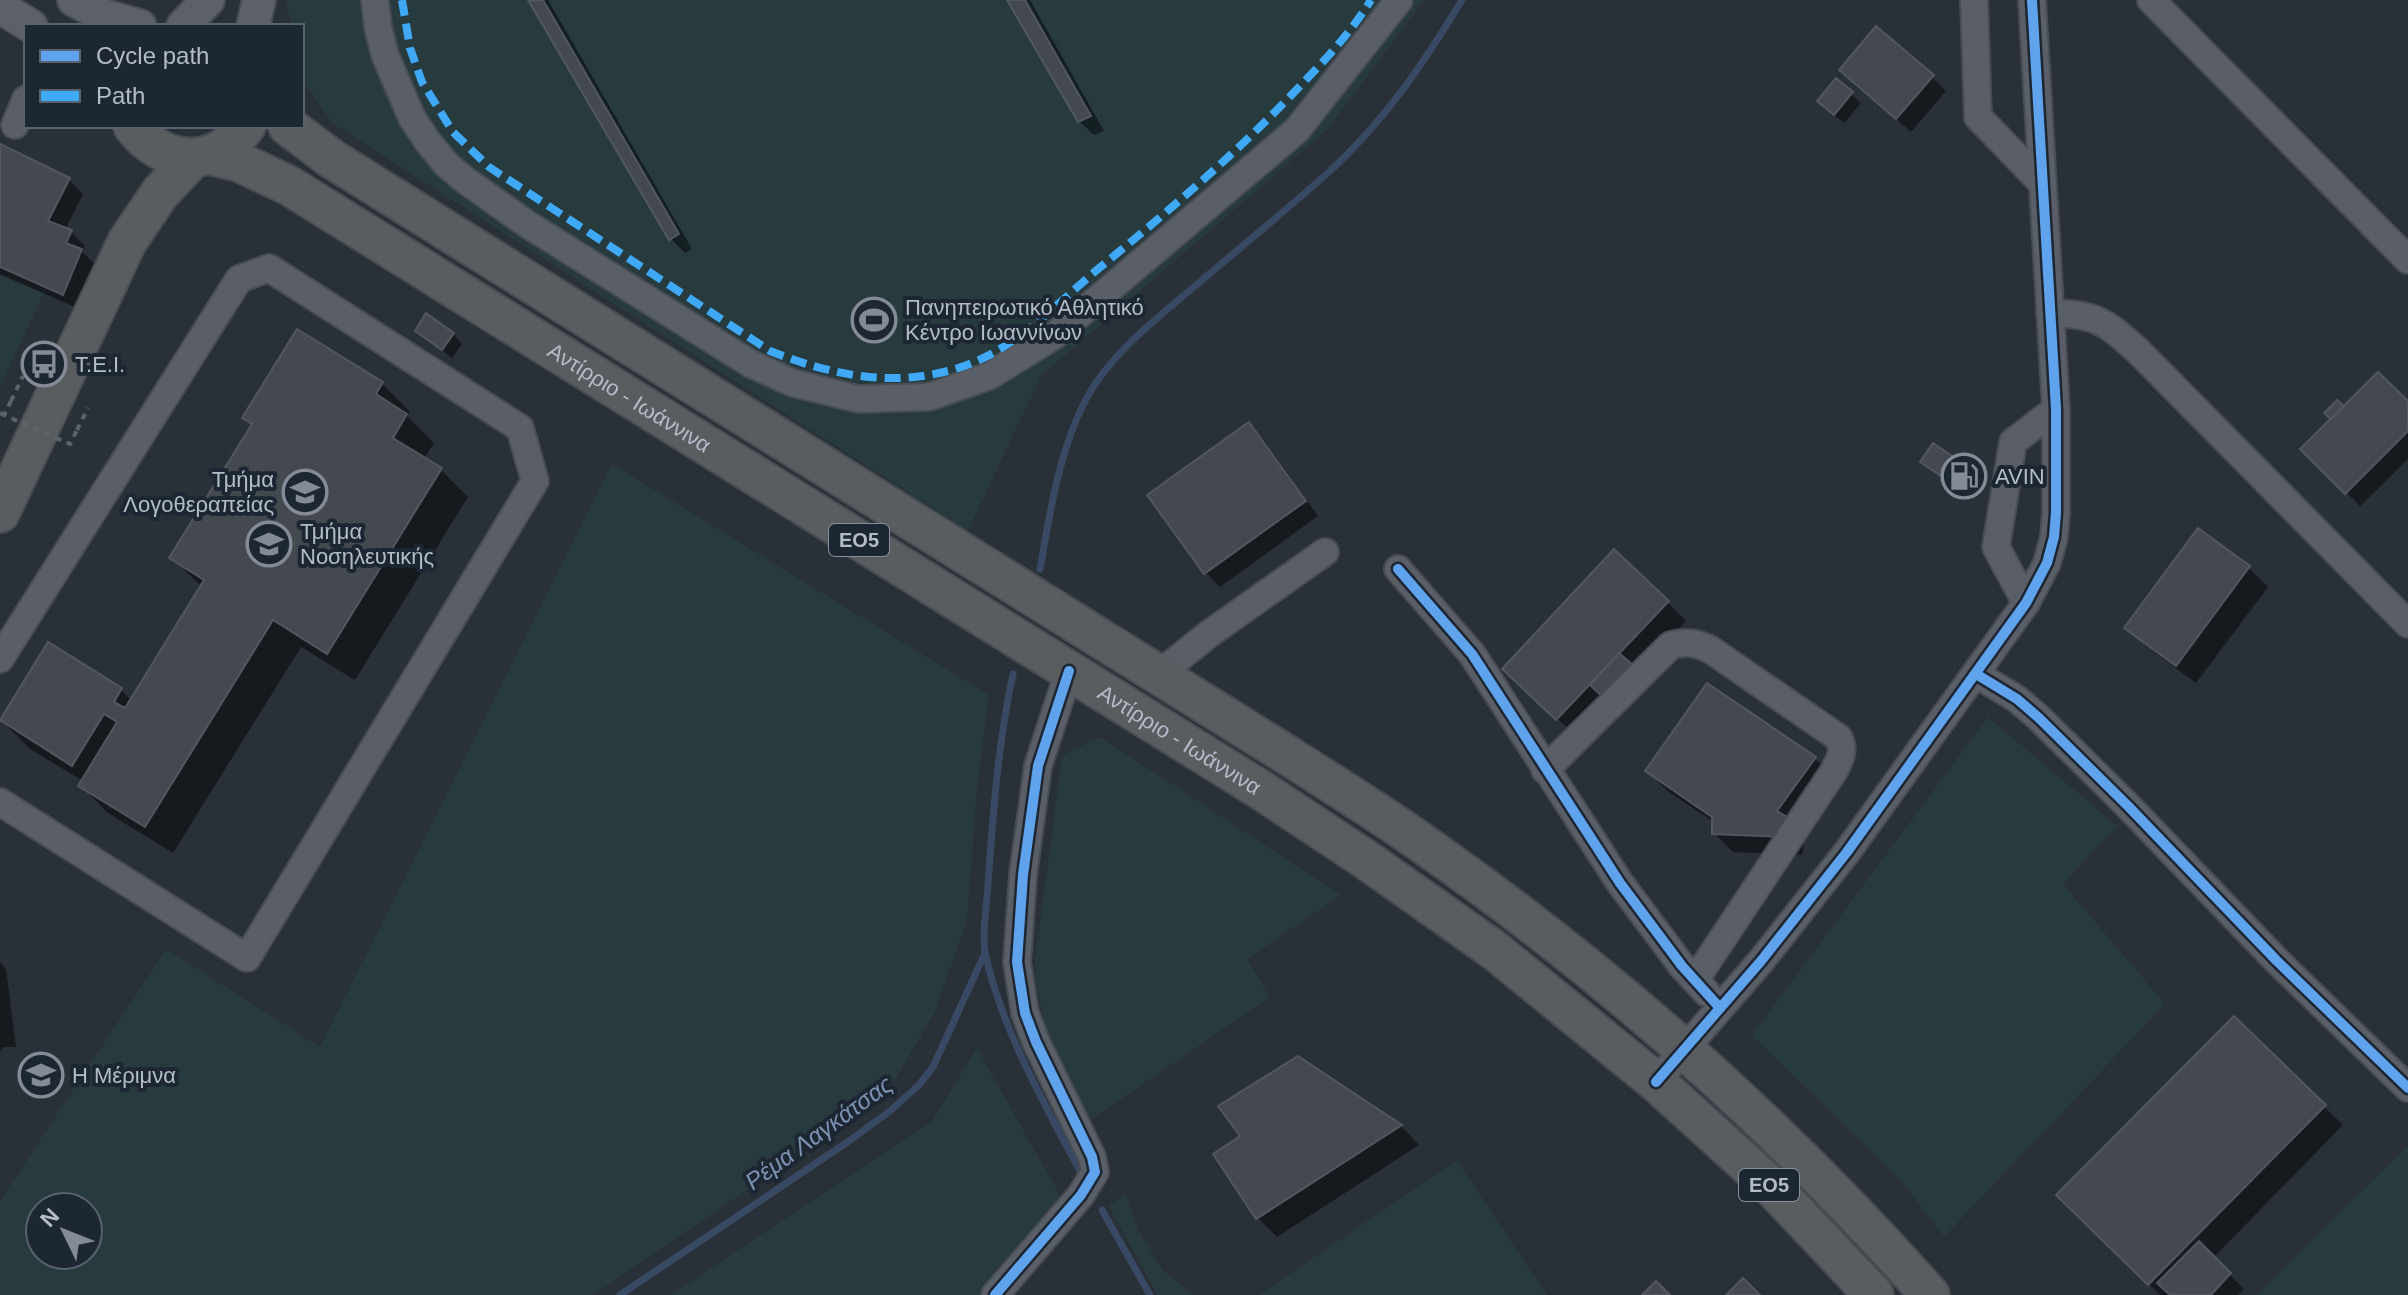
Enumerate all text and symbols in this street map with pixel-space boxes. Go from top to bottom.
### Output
legend [24,24,304,128]
text: Cycle path [96,42,209,69]
text: Path [96,82,145,109]
place label: Πανηπειρωτικό Αθλητικό Κέντρο Ιωαννίνων [905,295,1144,345]
sports icon: Πανηπειρωτικό Αθλητικό Κέντρο Ιωαννίνων [850,296,898,344]
street label: Αντίρριο - Ιωάννινα [543,338,716,458]
bus stop icon: Τ.Ε.Ι. [20,340,68,388]
place label: Τ.Ε.Ι. [75,352,125,377]
fuel station icon: AVIN [1940,452,1988,500]
place label: AVIN [1995,464,2045,489]
place label: Τμήμα Λογοθεραπείας [123,467,274,517]
school or university icon: Τμήμα Λογοθεραπείας [281,468,329,516]
place label: Τμήμα Νοσηλευτικής [300,519,434,569]
school or university icon: Τμήμα Νοσηλευτικής [245,520,293,568]
road number: ΕΟ5 [829,524,889,556]
street label: Αντίρριο - Ιωάννινα [1093,680,1266,800]
school or university icon: Η Μέριμνα [17,1051,65,1099]
place label: Η Μέριμνα [72,1063,176,1088]
water label: Ρέμα Λαγκάτσας [740,1070,898,1195]
road number: ΕΟ5 [1739,1169,1799,1201]
north arrow [24,1191,104,1271]
text: N [35,1203,64,1232]

